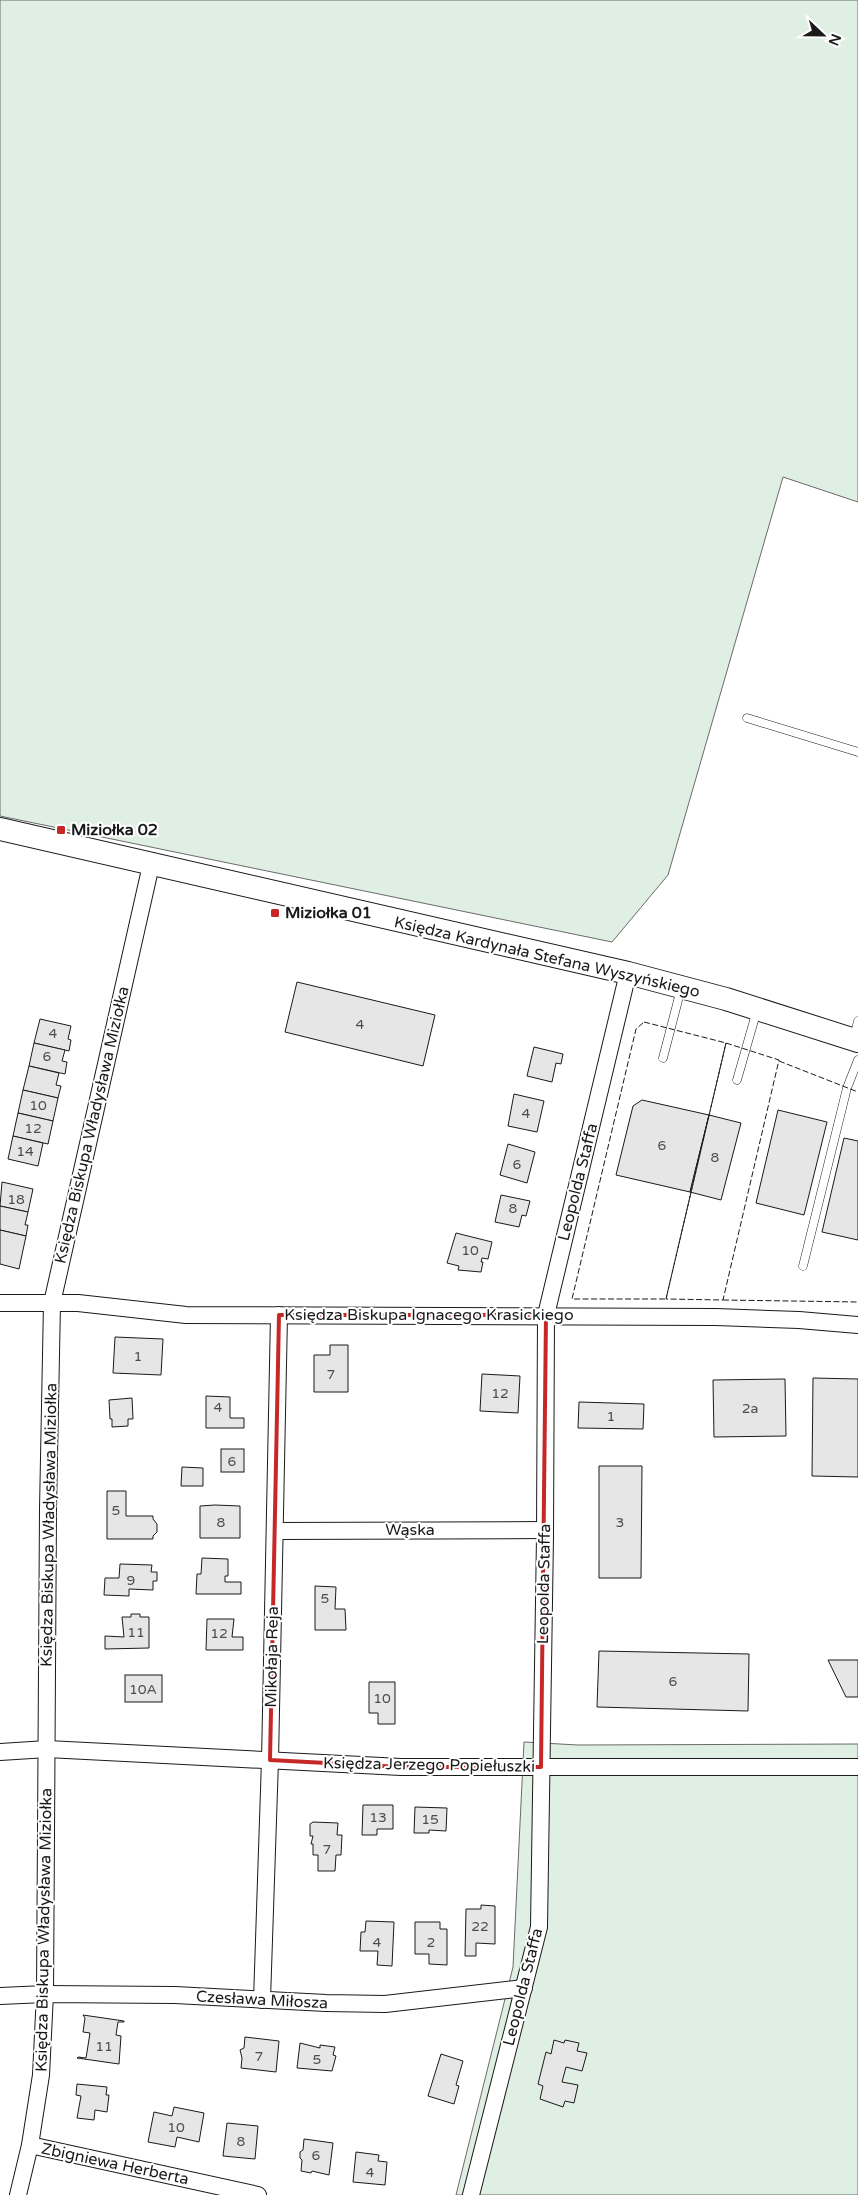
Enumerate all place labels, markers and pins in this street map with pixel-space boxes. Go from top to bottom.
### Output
place label: Miziołka 02 [71,820,158,840]
marker: Miziołka 02 [55,824,67,836]
place label: Miziołka 01 [285,903,372,923]
marker: Miziołka 01 [269,907,281,919]

